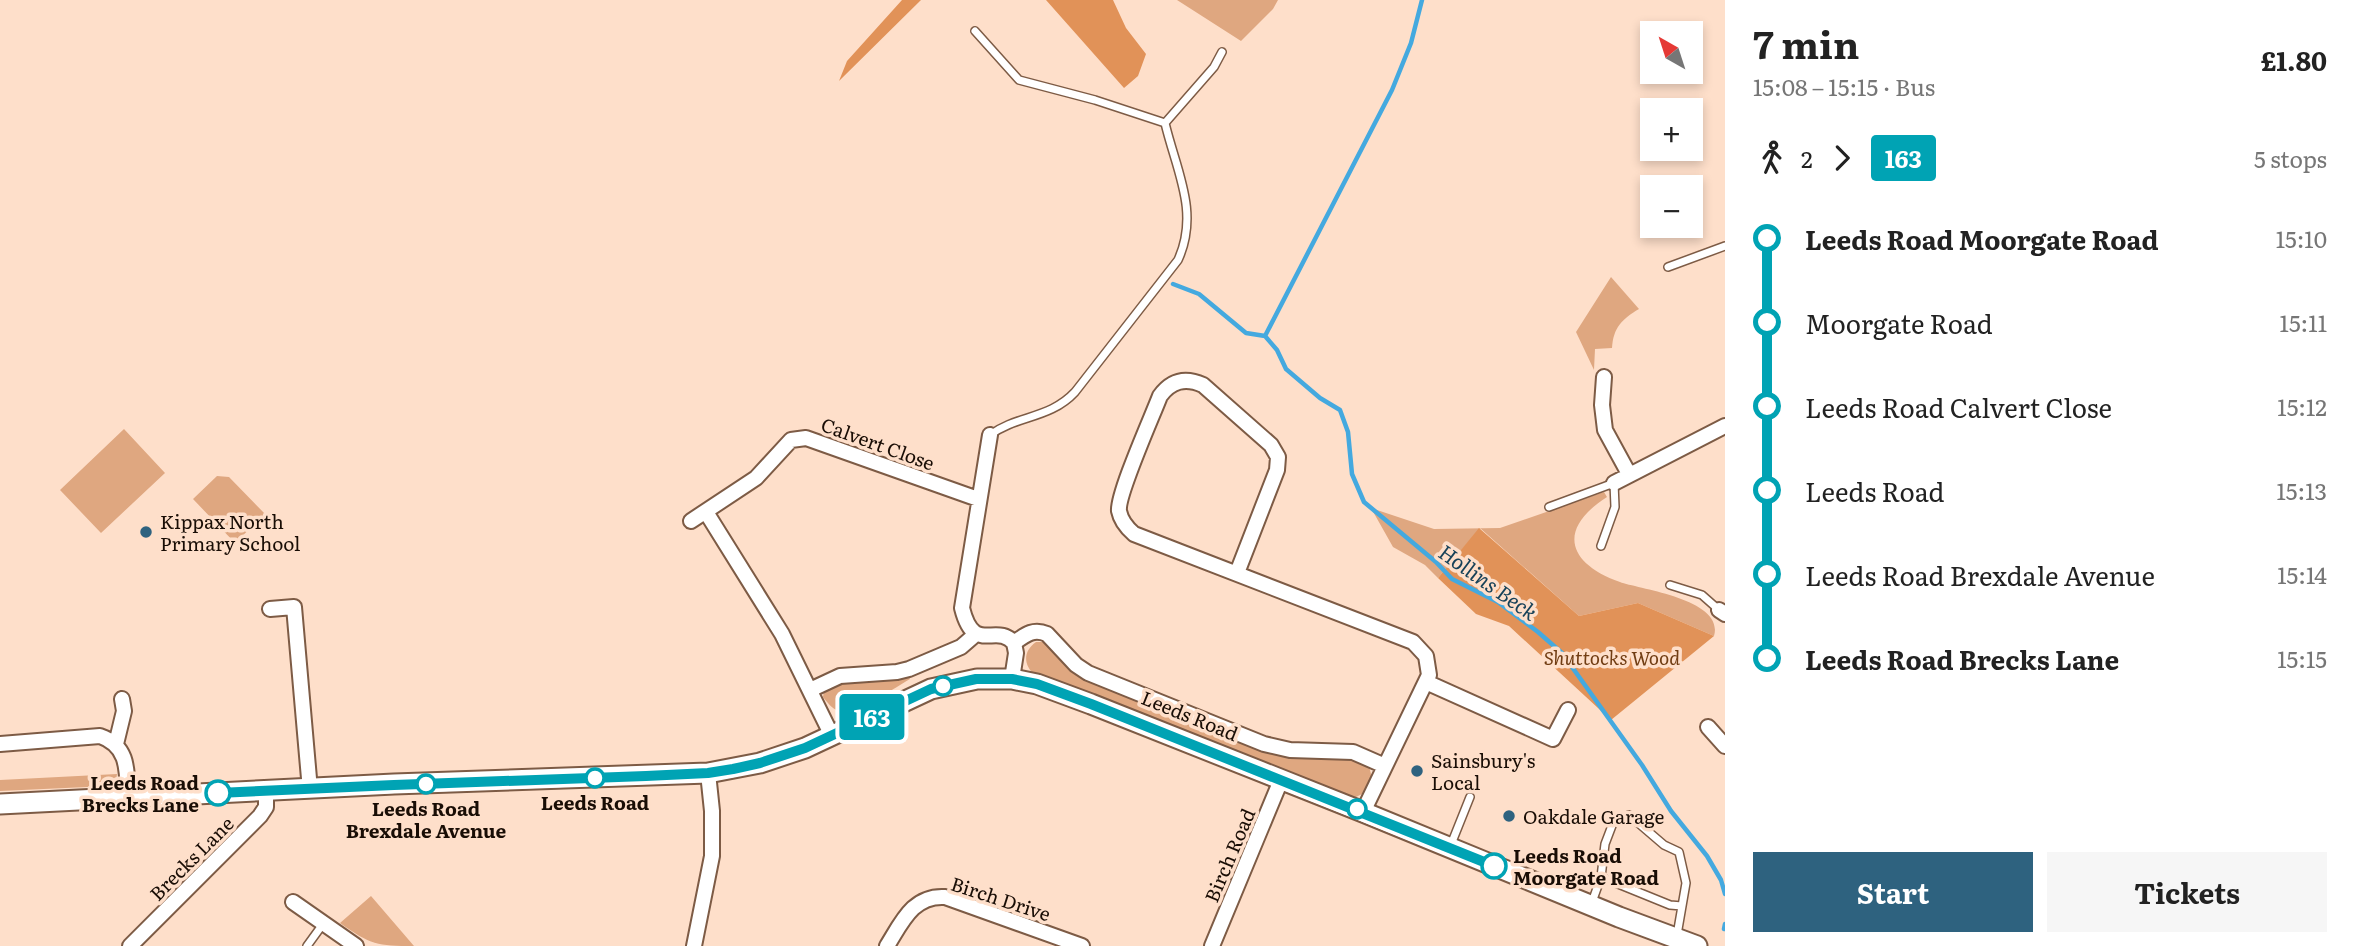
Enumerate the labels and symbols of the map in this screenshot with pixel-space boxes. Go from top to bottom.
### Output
north arrow [1640,21,1703,84]
street label: Calvert Close [818,410,939,476]
place label: Kippax North Primary School [160,507,301,557]
marker: Kippax North Primary School [138,524,154,540]
water label: Hollins Beck [1433,535,1545,627]
park label: Shuttocks Wood [1544,643,1680,671]
unlabelled marker [933,676,953,696]
street label: Leeds Road [1137,683,1243,747]
line badge: 163 [832,694,912,740]
place label: Sainsbury's Local [1431,746,1536,796]
marker: Sainsbury's Local [1409,763,1425,779]
place label: Leeds Road Brecks Lane [82,768,199,818]
marker: Leeds Road [585,768,605,788]
marker: Leeds Road Brexdale Avenue [416,774,436,794]
marker: Leeds Road Brecks Lane [205,780,231,806]
place label: Leeds Road [541,788,650,816]
place label: Leeds Road Brexdale Avenue [346,794,507,844]
unlabelled marker [1347,799,1367,819]
place label: Oakdale Garage [1523,802,1665,830]
street label: Birch Road [1197,803,1261,906]
marker: Oakdale Garage [1501,808,1517,824]
street label: Brecks Lane [143,809,240,906]
place label: Leeds Road Moorgate Road [1513,841,1659,891]
marker: Leeds Road Moorgate Road [1481,853,1507,879]
street label: Birch Drive [948,869,1055,927]

